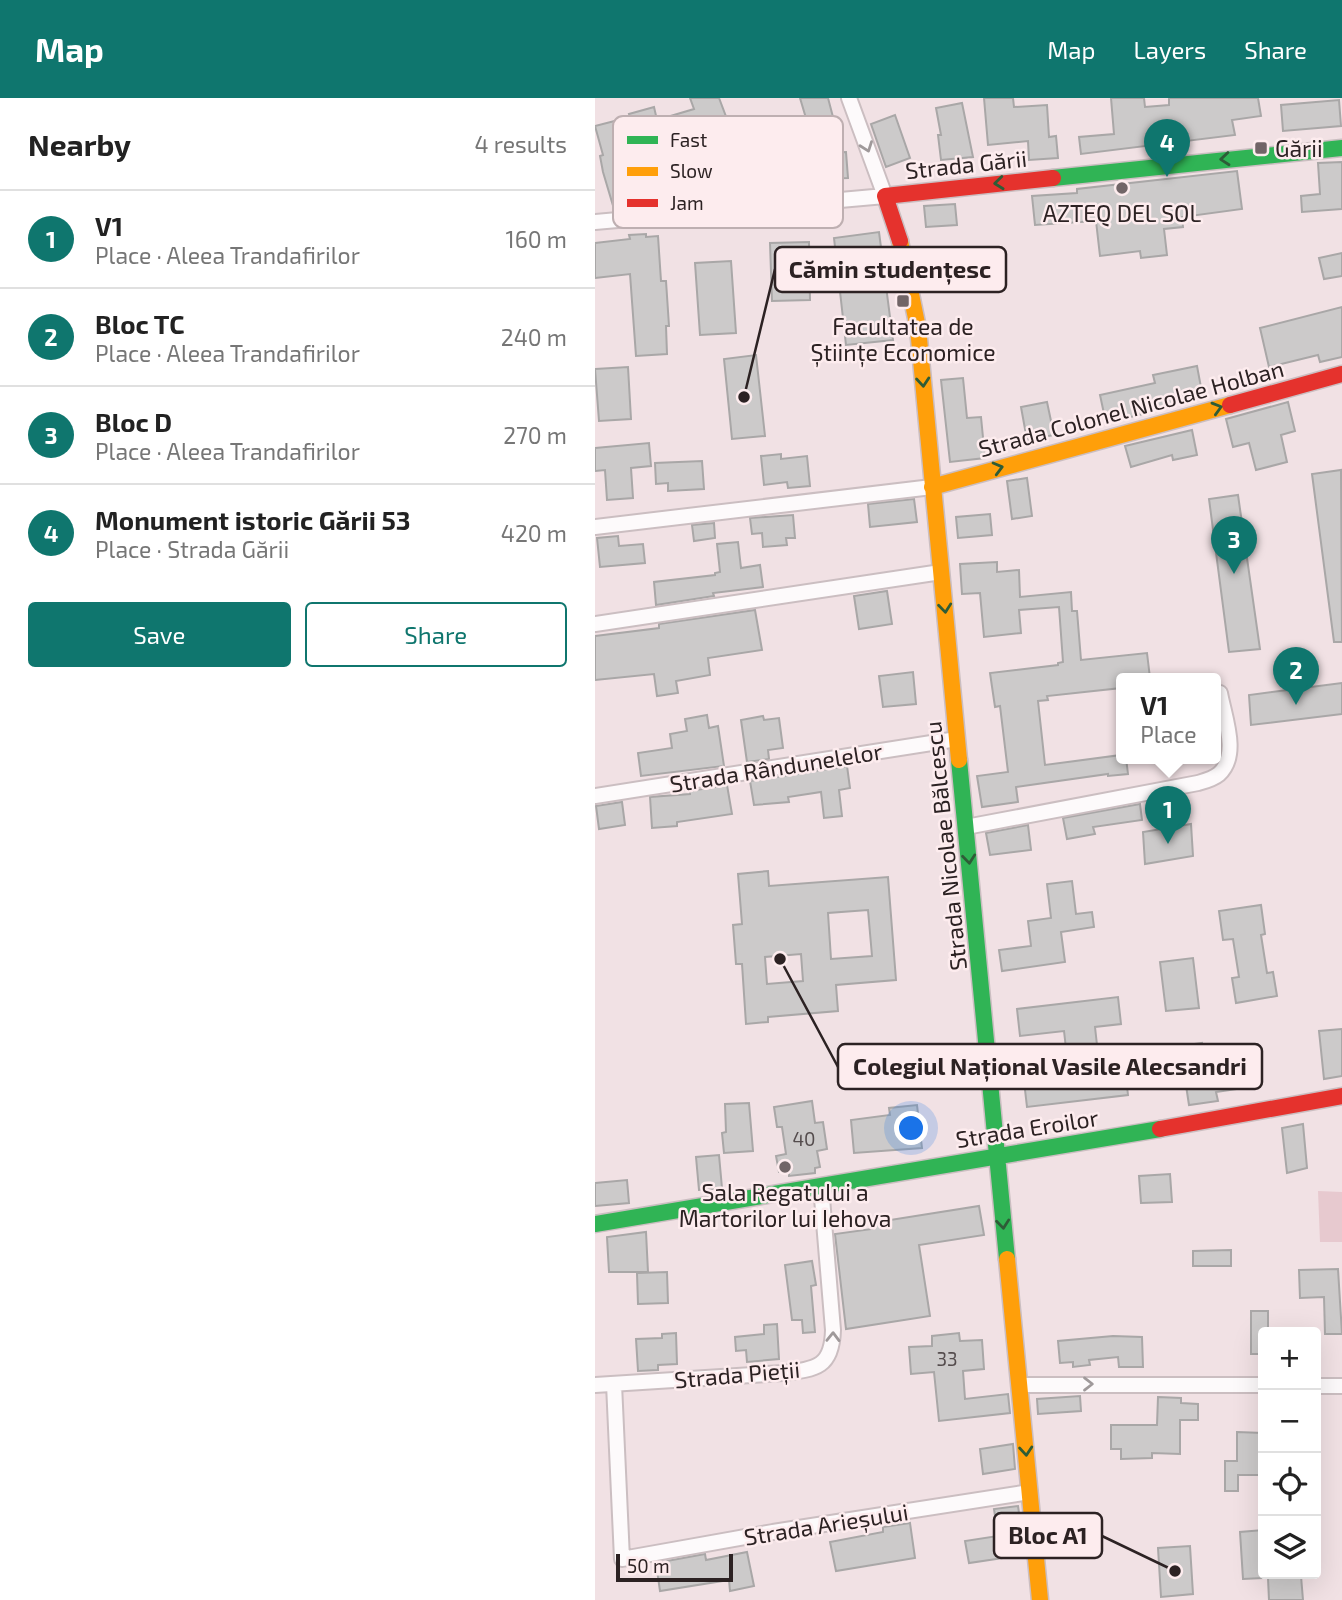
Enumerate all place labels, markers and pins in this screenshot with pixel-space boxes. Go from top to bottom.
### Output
pin: 4 [1144,119,1190,177]
place label: Gării [1275,134,1323,162]
marker: Gării [1253,140,1269,156]
marker: AZTEQ DEL SOL [1114,180,1130,196]
place label: AZTEQ DEL SOL [1043,199,1201,227]
callout: Cămin studențesc [775,247,1006,292]
marker: Facultatea de Științe Economice [895,293,911,309]
place label: Facultatea de Științe Economice [810,312,996,368]
pin: 3 [1211,516,1257,574]
pin: 2 [1273,647,1319,705]
pin: 1 [1145,786,1191,844]
callout: Colegiul Național Vasile Alecsandri [838,1044,1262,1089]
marker: Sala Regatului a Martorilor lui Iehova [777,1159,793,1175]
place label: Sala Regatului a Martorilor lui Iehova [679,1178,891,1232]
callout: Bloc A1 [994,1513,1102,1558]

